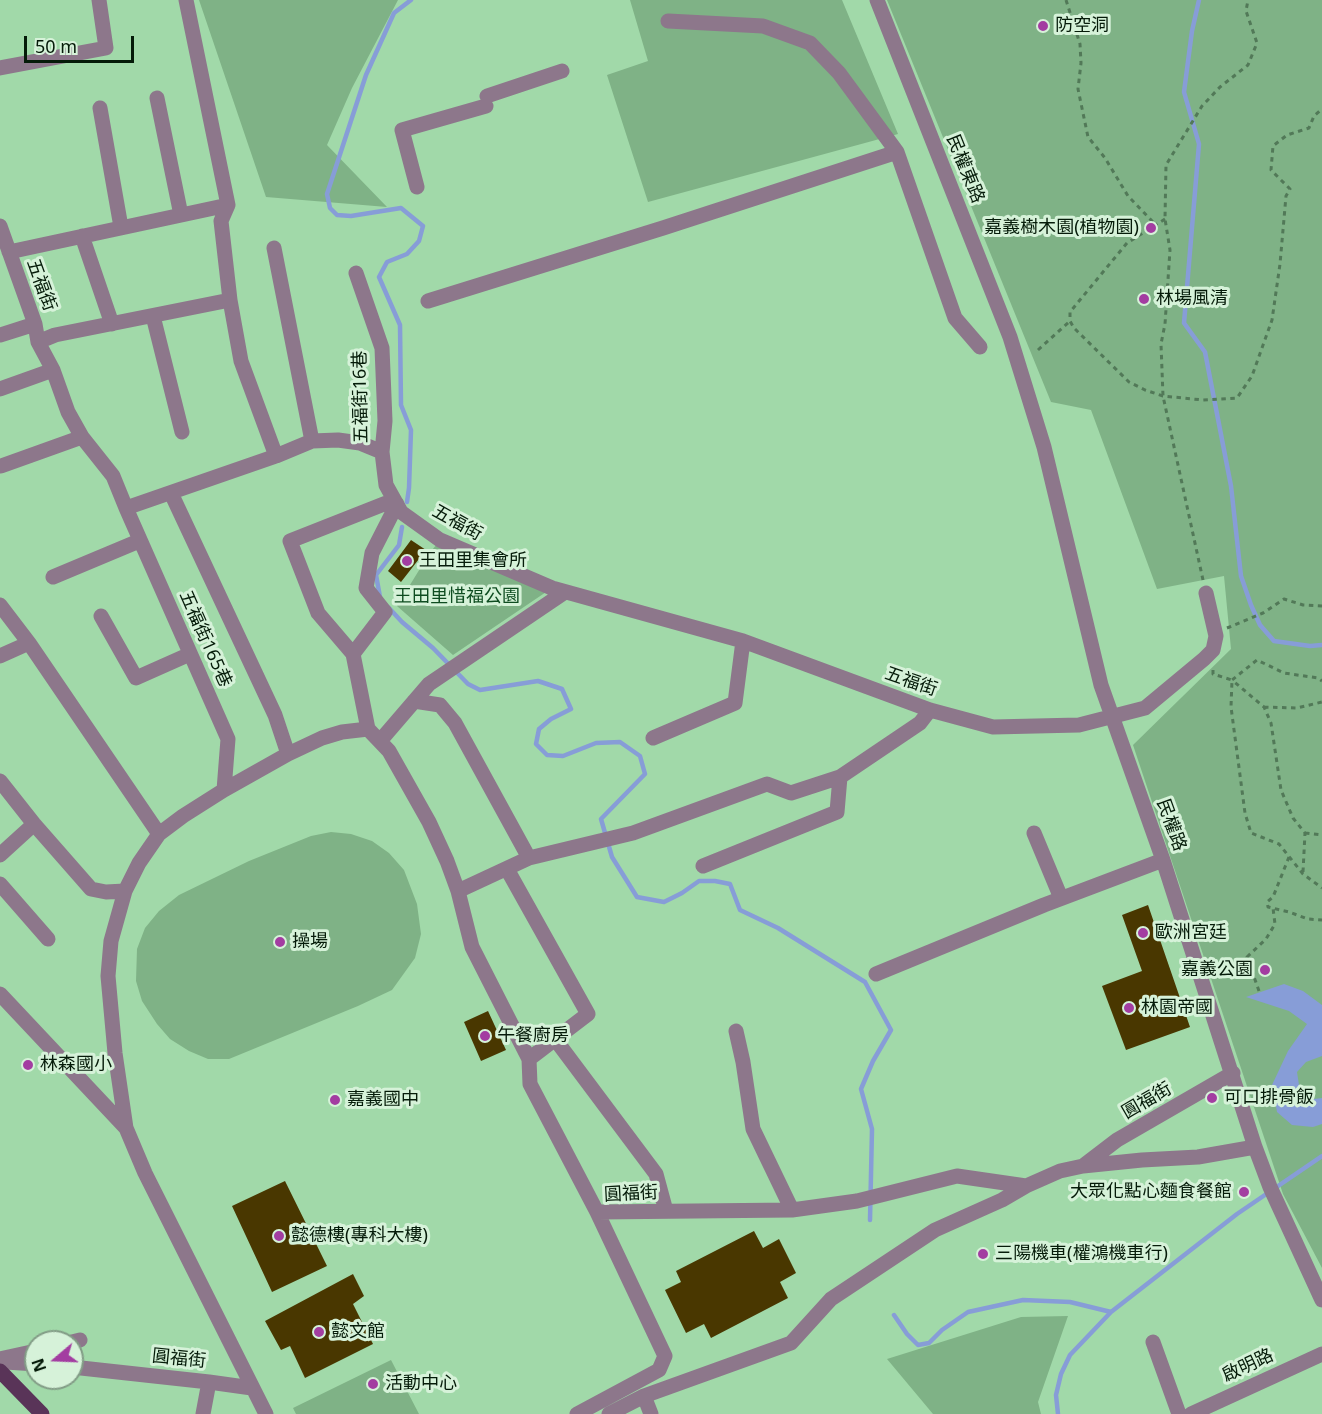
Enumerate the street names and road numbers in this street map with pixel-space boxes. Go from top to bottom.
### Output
street label: 民權東路 [942,132,988,206]
street label: 五福街 [22,256,60,314]
street label: 五福街16巷 [349,351,373,443]
street label: 五福街 [428,500,486,546]
street label: 五福街165巷 [174,588,236,690]
street label: 五福街 [882,663,940,701]
street label: 民權路 [1152,796,1190,854]
street label: 圓福街 [1118,1078,1176,1124]
street label: 圓福街 [603,1182,659,1206]
street label: 圓福街 [151,1345,207,1373]
street label: 啟明路 [1219,1345,1277,1387]

